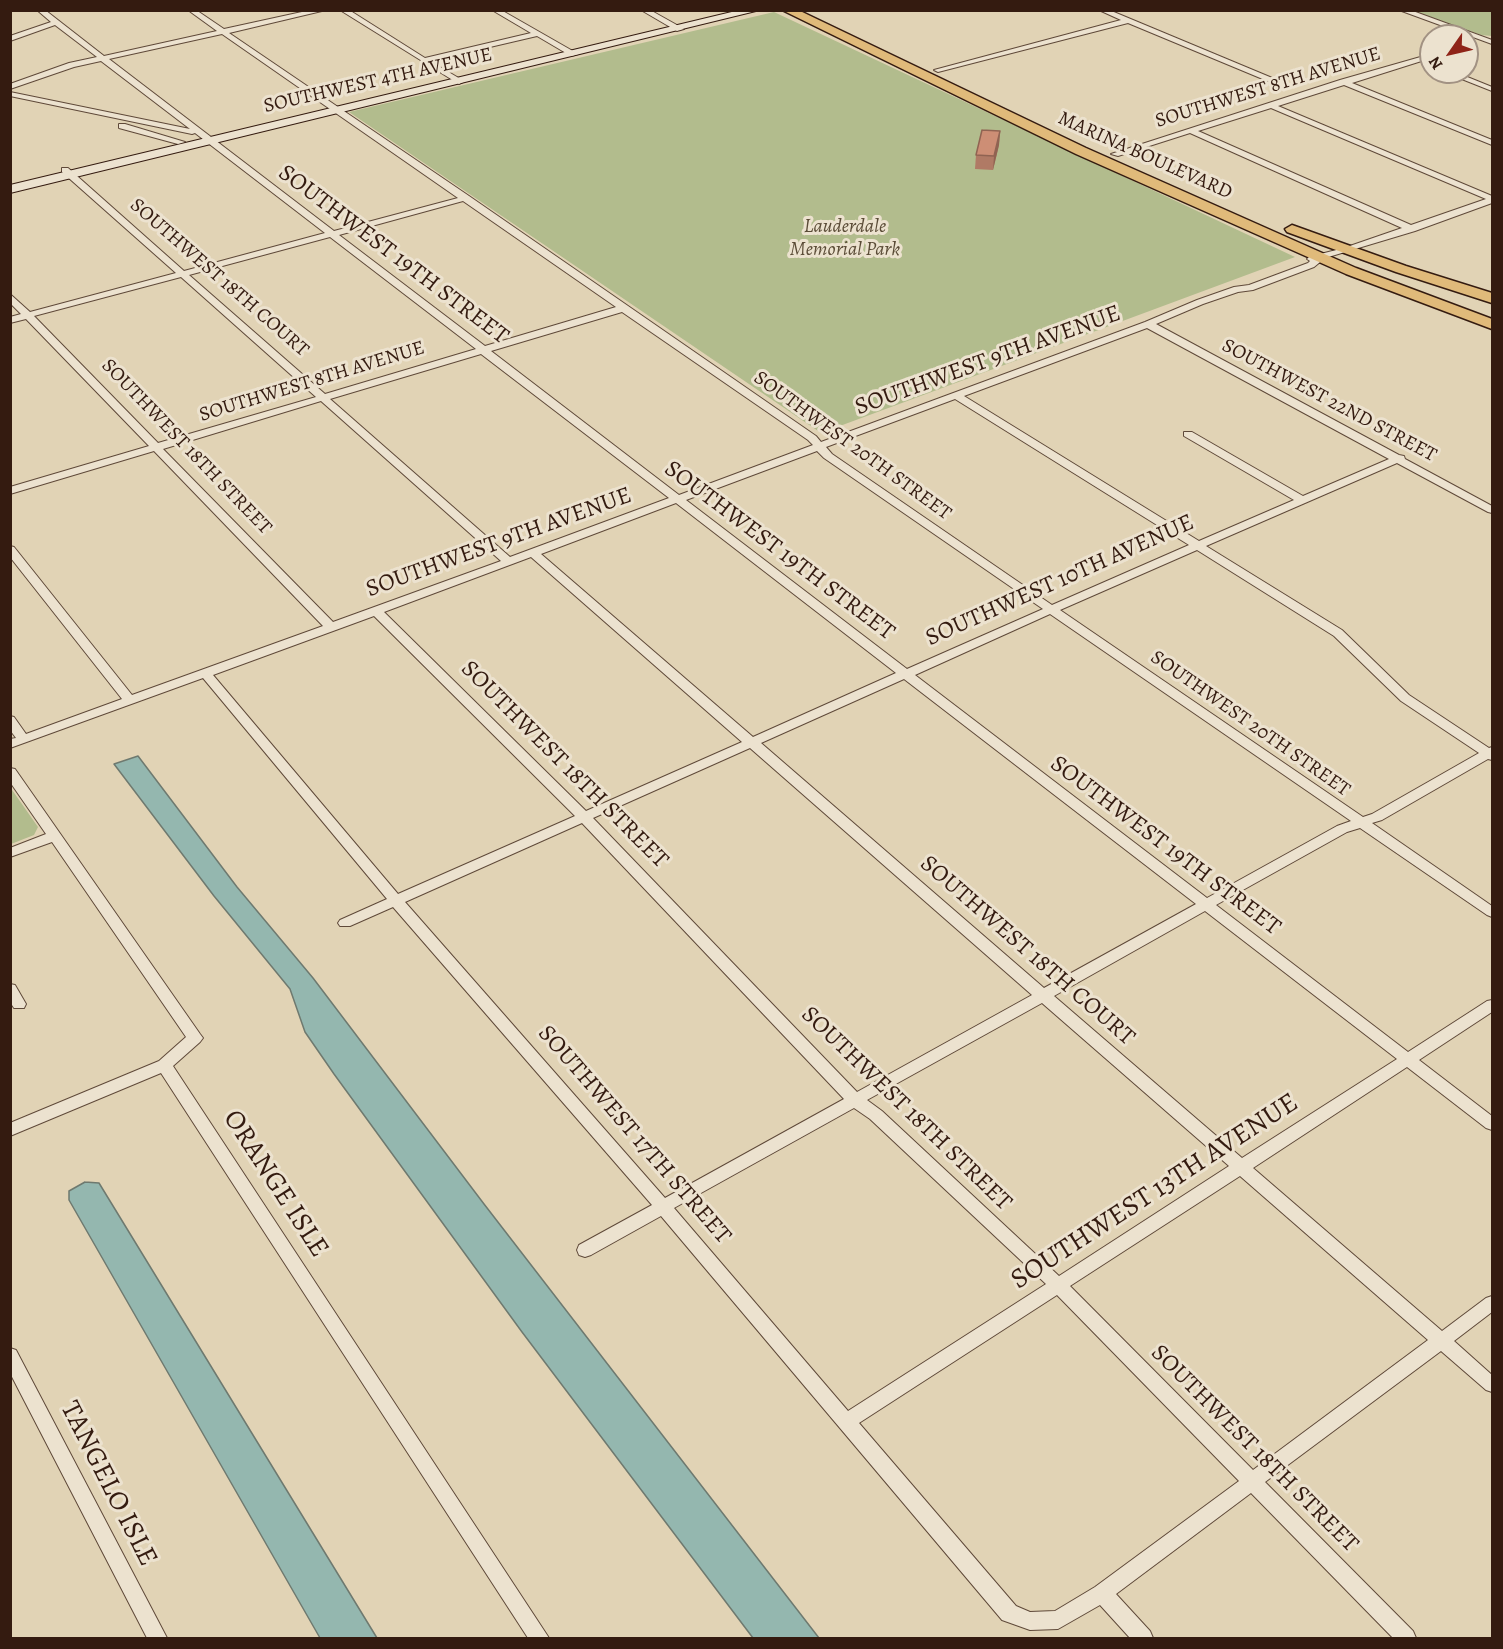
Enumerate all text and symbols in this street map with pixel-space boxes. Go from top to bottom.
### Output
north arrow [1419,24,1479,84]
street label: SOUTHWEST 8TH AVENUE [1152,42,1384,134]
street label: SOUTHWEST 4TH AVENUE [261,43,495,119]
text: N [1423,52,1448,74]
street label: MARINA BOULEVARD [1054,107,1236,205]
street label: SOUTHWEST 19TH STREET [272,159,514,351]
street label: SOUTHWEST 18TH COURT [125,194,313,362]
park label: Lauderdale Memorial Park [790,215,900,262]
street label: SOUTHWEST 9TH AVENUE [851,300,1125,422]
street label: SOUTHWEST 22ND STREET [1218,334,1440,468]
street label: SOUTHWEST 8TH AVENUE [196,336,428,428]
street label: SOUTHWEST 18TH STREET [96,354,276,540]
street label: SOUTHWEST 20TH STREET [749,366,955,526]
street label: SOUTHWEST 19TH STREET [658,455,900,647]
street label: SOUTHWEST 9TH AVENUE [362,482,636,604]
street label: SOUTHWEST 10TH AVENUE [921,509,1199,653]
street label: SOUTHWEST 20TH STREET [1145,646,1355,802]
street label: SOUTHWEST 18TH STREET [454,655,674,875]
street label: SOUTHWEST 19TH STREET [1044,750,1286,942]
street label: SOUTHWEST 18TH COURT [914,850,1140,1052]
street label: SOUTHWEST 18TH STREET [795,1001,1017,1217]
street label: SOUTHWEST 17TH STREET [531,1020,737,1250]
street label: SOUTHWEST 13TH AVENUE [1005,1086,1305,1298]
street label: ORANGE ISLE [215,1104,335,1264]
street label: SOUTHWEST 18TH STREET [1144,1339,1364,1559]
street label: TANGELO ISLE [52,1396,164,1572]

